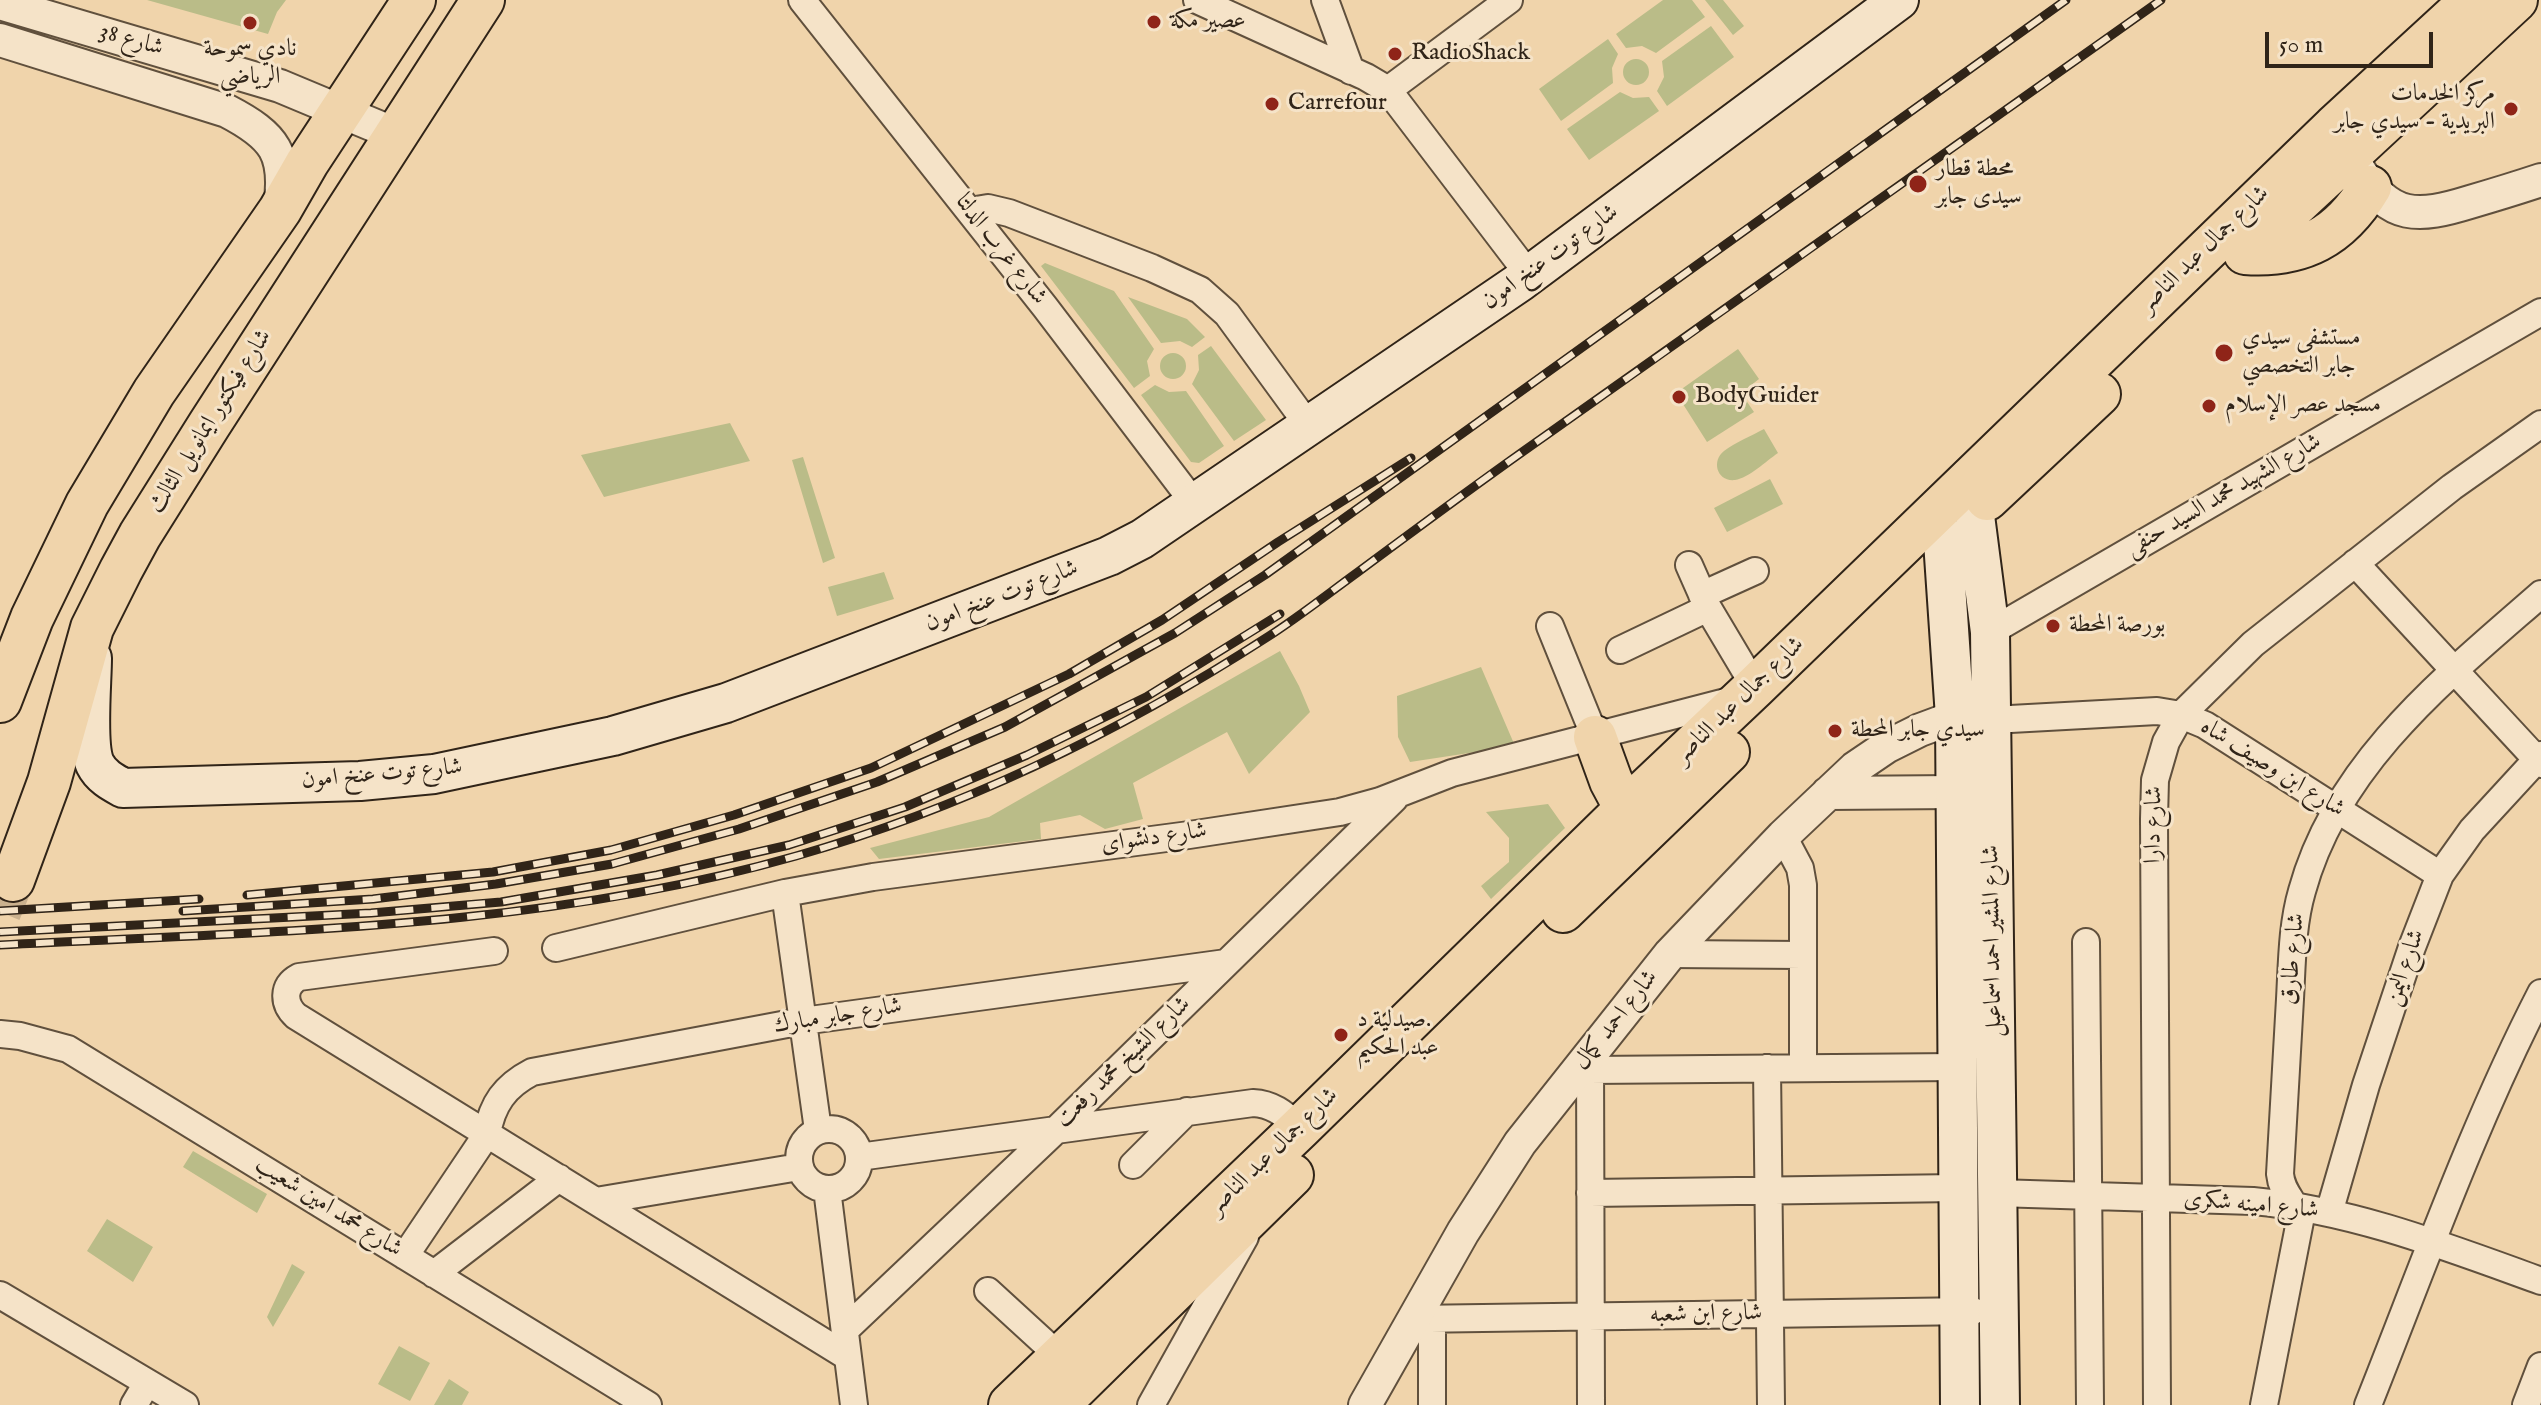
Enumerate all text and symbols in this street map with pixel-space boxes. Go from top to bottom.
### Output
place label: عصير مكة [1170,8,1246,36]
marker: عصير مكة [1145,13,1163,31]
marker: نادي سموحة الرياضي [241,14,259,32]
scale bar [2269,16,2437,66]
street label: شارع 38 [96,18,166,64]
text: 50 m [2279,30,2323,61]
place label: نادي سموحة الرياضي [203,36,297,92]
place label: RadioShack [1411,40,1530,68]
marker: RadioShack [1386,45,1404,63]
place label: مركز الخدمات البريدية - سيدي جابر [2334,81,2495,137]
place label: Carrefour [1288,90,1387,118]
marker: Carrefour [1263,95,1281,113]
marker: مركز الخدمات البريدية - سيدي جابر [2502,100,2520,118]
place label: محطة قطار سيدى جابر [1936,156,2022,212]
marker: محطة قطار سيدى جابر [1907,173,1929,195]
street label: شارع جمال عبد الناصر [2134,180,2276,320]
street label: شارع غرب الدلتا [948,189,1052,311]
street label: شارع توت عنخ امون [1477,199,1625,317]
street label: شارع فيكتور ايمانويل الثالث [143,325,279,519]
place label: مستشفى سيدي جابر التخصصي [2242,325,2360,381]
marker: مستشفى سيدي جابر التخصصي [2213,342,2235,364]
place label: BodyGuider [1695,383,1819,411]
marker: BodyGuider [1670,388,1688,406]
place label: مسجد عصر الإسلام [2225,392,2381,420]
marker: مسجد عصر الإسلام [2200,397,2218,415]
street label: شارع الشهيد محمد السيد حنفى [2121,428,2327,564]
street label: شارع توت عنخ امون [921,555,1083,639]
place label: بورصة المحطة [2069,612,2165,640]
marker: بورصة المحطة [2044,617,2062,635]
street label: شارع جمال عبد الناصر [1669,631,1811,771]
street label: شارع ابن وصيف شاه [2194,713,2350,825]
place label: سيدي جابر المحطة [1851,717,1985,745]
marker: سيدي جابر المحطة [1826,722,1844,740]
street label: شارع توت عنخ امون [300,754,464,796]
street label: شارع دارا [2140,786,2170,864]
street label: شارع دنشواى [1099,817,1209,861]
street label: شارع المشير احمد اسماعيل [1978,845,2010,1037]
street label: شارع طارق [2276,912,2312,1006]
street label: شارع اليمن [2380,926,2432,1010]
street label: شارع احمد كمال [1569,965,1665,1077]
street label: شارع الشيخ محمد رفعت [1050,991,1198,1135]
street label: شارع جابر مبارك [772,993,904,1041]
place label: صيدلية د. عبد الحكيم [1357,1007,1439,1063]
marker: صيدلية د. عبد الحكيم [1332,1026,1350,1044]
street label: شارع جمال عبد الناصر [1203,1082,1345,1222]
street label: شارع محمد امين شعيب [249,1151,407,1265]
street label: شارع امينه شكرى [2182,1186,2320,1226]
street label: شارع ابن شعبه [1649,1300,1763,1330]

